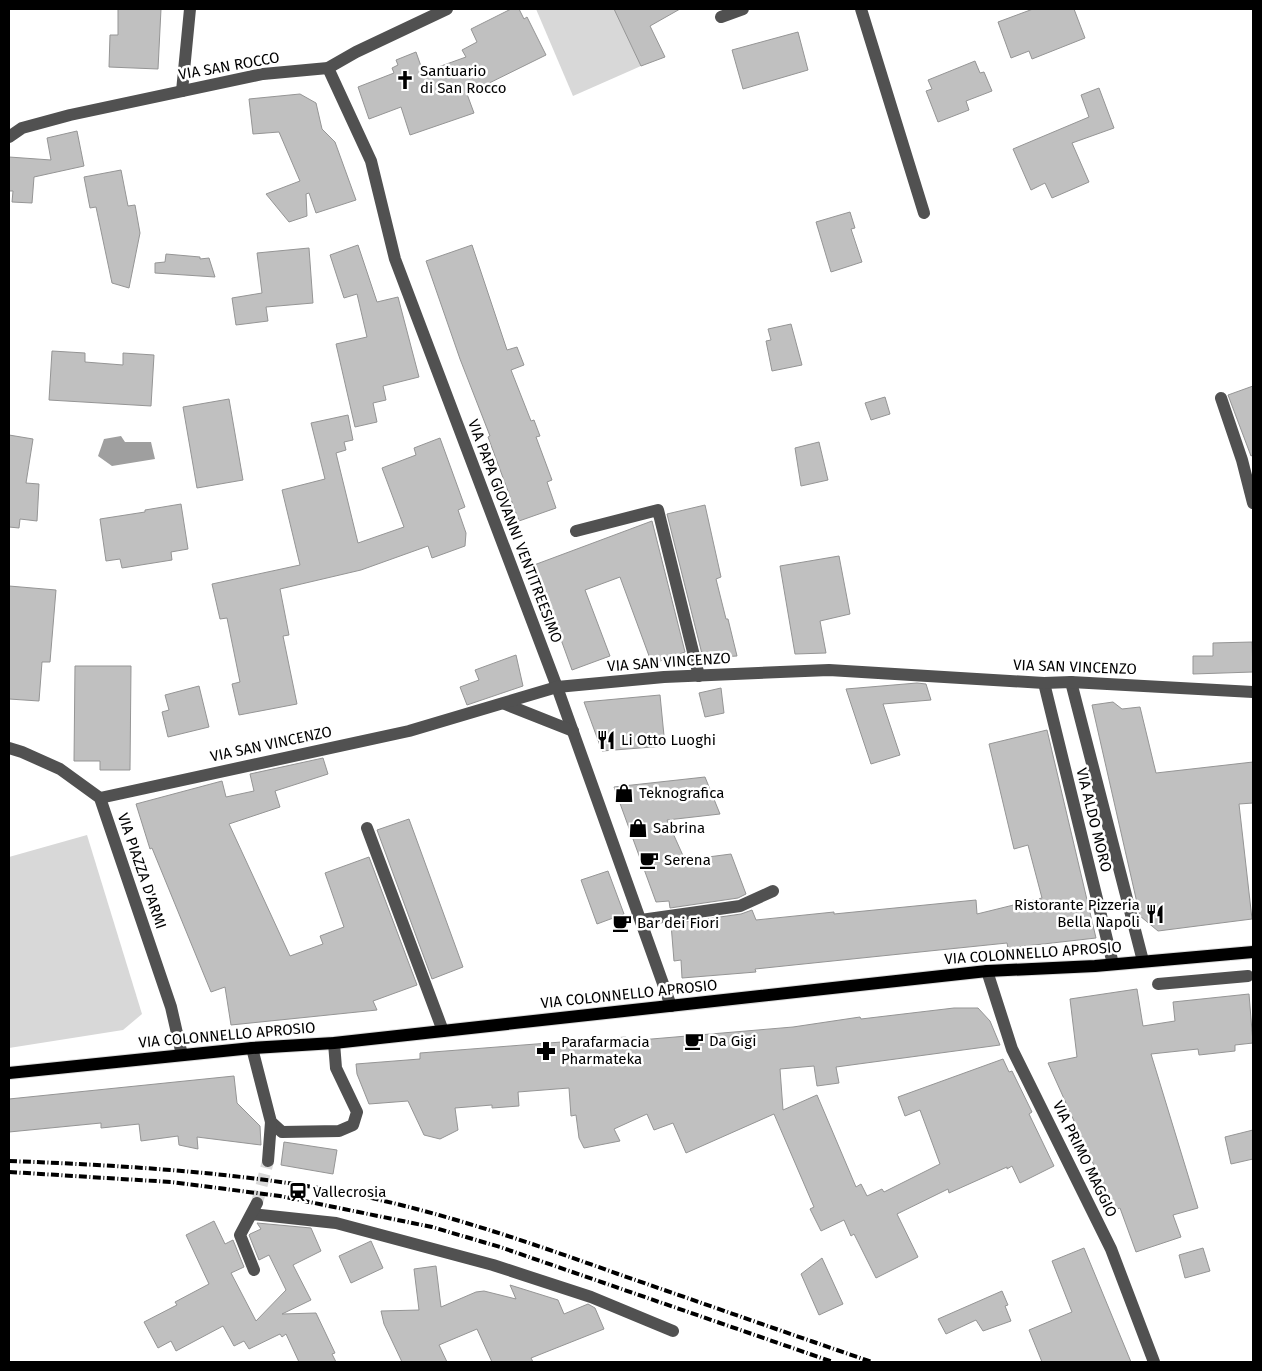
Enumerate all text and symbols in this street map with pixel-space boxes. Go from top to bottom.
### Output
street label: VIA SAN ROCCO [177,48,281,84]
place label: Santuario di San Rocco [420,62,506,97]
church icon: Santuario di San Rocco [394,69,416,91]
street label: VIA PAPA GIOVANNI VENTITREESIMO [464,417,566,645]
street label: VIA SAN VINCENZO [607,649,731,675]
street label: VIA SAN VINCENZO [1013,656,1137,678]
street label: VIA SAN VINCENZO [209,722,333,766]
restaurant icon: Li Otto Luoghi [595,729,617,751]
place label: Li Otto Luoghi [621,731,716,749]
street label: VIA ALDO MORO [1072,766,1116,874]
shop icon: Teknografica [613,782,635,804]
place label: Teknografica [639,784,724,802]
street label: VIA PIAZZA D'ARMI [114,811,170,931]
shop icon: Sabrina [627,817,649,839]
place label: Sabrina [653,819,705,837]
cafe icon: Serena [638,849,660,871]
place label: Serena [664,851,711,869]
place label: Ristorante Pizzeria Bella Napoli [1014,896,1140,931]
restaurant icon: Ristorante Pizzeria Bella Napoli [1144,903,1166,925]
cafe icon: Bar dei Fiori [611,912,633,934]
place label: Bar dei Fiori [637,914,719,932]
street label: VIA COLONNELLO APROSIO [944,938,1122,968]
street label: VIA COLONNELLO APROSIO [540,976,718,1012]
street label: VIA COLONNELLO APROSIO [138,1018,316,1052]
cafe icon: Da Gigi [683,1030,705,1052]
place label: Da Gigi [709,1032,756,1050]
place label: Parafarmacia Pharmateka [561,1033,650,1068]
pharmacy icon: Parafarmacia Pharmateka [535,1040,557,1062]
street label: VIA PRIMO MAGGIO [1049,1098,1121,1220]
station icon: Vallecrosia [287,1181,309,1203]
place label: Vallecrosia [313,1183,386,1201]

